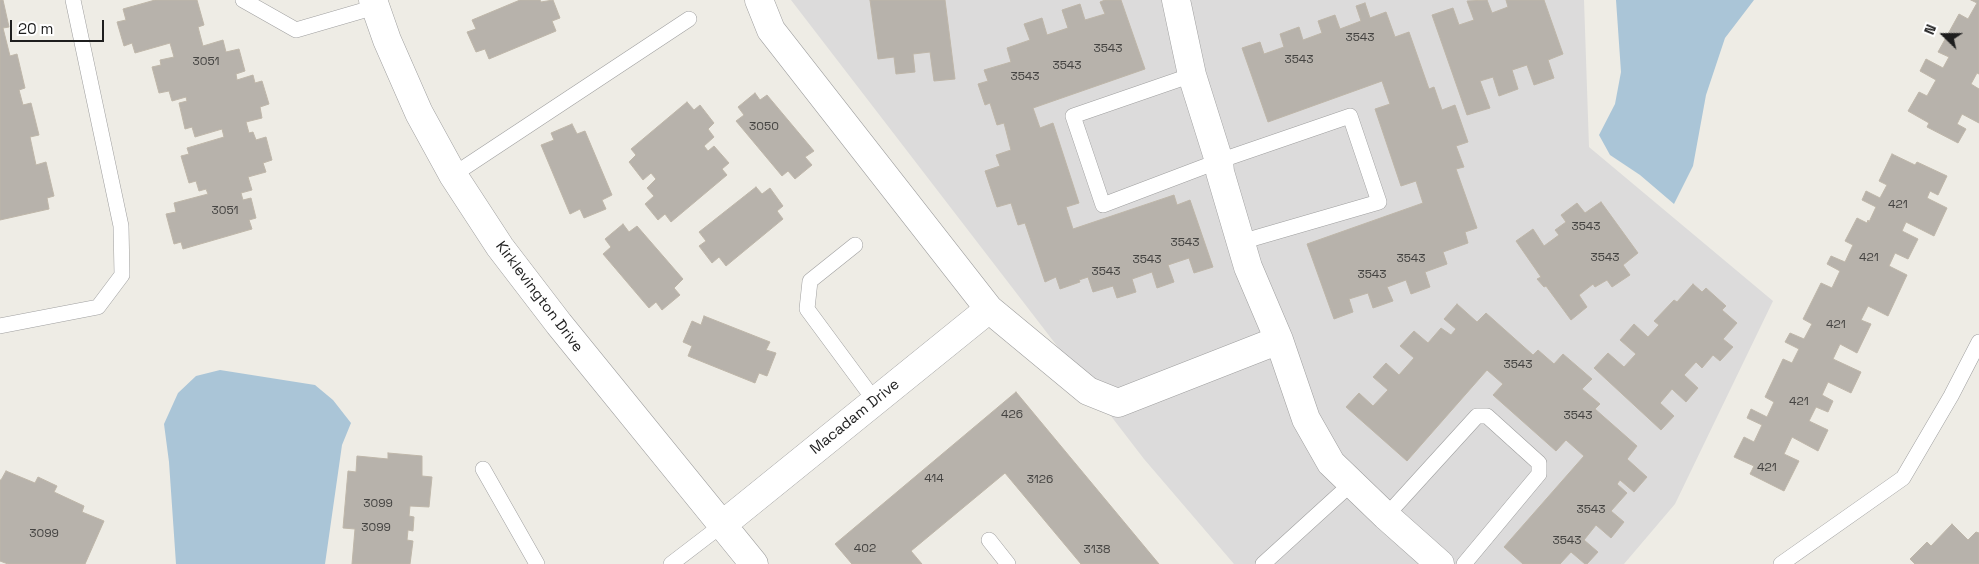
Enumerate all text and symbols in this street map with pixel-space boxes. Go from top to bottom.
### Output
scale bar [12,10,106,42]
north arrow [1919,10,1969,60]
text: 20 m [18,19,53,38]
text: N [1920,22,1940,37]
house number: 3543 [1345,31,1375,45]
house number: 3543 [1093,42,1123,56]
house number: 3543 [1284,53,1314,67]
house number: 3051 [193,55,219,69]
house number: 3543 [1052,59,1082,73]
house number: 3543 [1010,70,1040,84]
house number: 3050 [749,120,779,134]
house number: 421 [1888,198,1908,212]
house number: 3051 [212,204,238,218]
house number: 3543 [1571,220,1601,234]
house number: 3543 [1170,236,1200,250]
street label: Kirklevington Drive [491,238,587,356]
house number: 3543 [1590,251,1620,265]
house number: 421 [1859,251,1879,265]
house number: 3543 [1396,252,1426,266]
house number: 3543 [1132,253,1162,267]
house number: 3543 [1091,265,1121,279]
house number: 3543 [1357,268,1387,282]
house number: 421 [1826,318,1846,332]
house number: 3543 [1503,358,1533,372]
street label: Macadam Drive [807,375,903,459]
house number: 421 [1789,395,1809,409]
house number: 426 [1001,408,1023,422]
house number: 3543 [1563,409,1593,423]
house number: 421 [1757,461,1777,475]
house number: 414 [924,472,944,486]
house number: 3126 [1027,473,1053,487]
house number: 3099 [363,497,393,511]
house number: 3543 [1576,503,1606,517]
house number: 3099 [361,521,391,535]
house number: 3099 [29,527,59,541]
house number: 3543 [1552,534,1582,548]
house number: 402 [854,542,876,556]
house number: 3138 [1084,543,1110,557]

